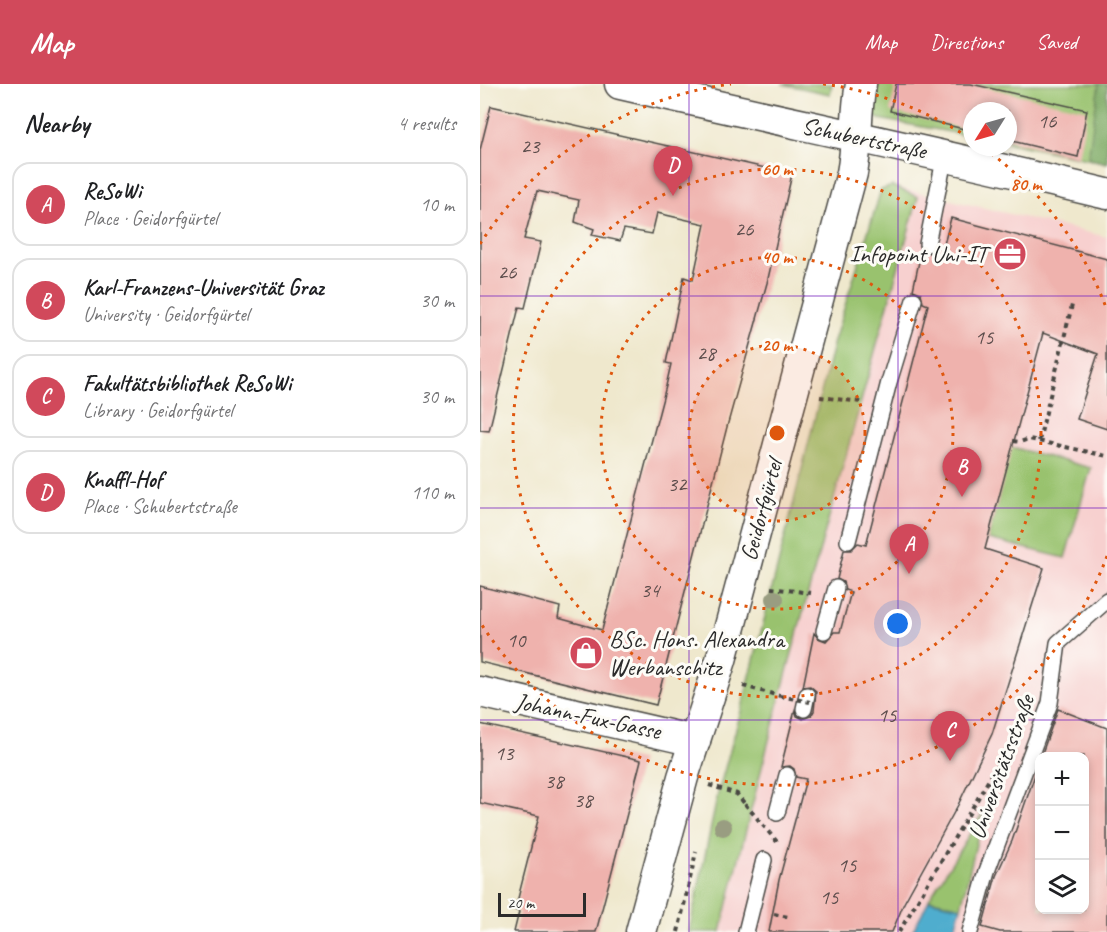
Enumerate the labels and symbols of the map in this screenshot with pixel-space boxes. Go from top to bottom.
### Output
north arrow [963,102,1017,156]
house number: 16 [1038,108,1057,134]
street label: Schubertstraße [799,110,931,166]
house number: 23 [521,133,541,159]
pin: D [654,147,692,196]
text: 60 m [761,158,794,180]
text: 80 m [1011,173,1043,195]
house number: 26 [735,216,754,242]
office icon: Infopoint Uni-IT [992,236,1028,272]
place label: Infopoint Uni-IT [850,239,992,269]
text: 40 m [762,246,794,268]
house number: 26 [498,259,517,285]
house number: 15 [975,324,995,350]
text: 20 m [762,334,794,356]
house number: 28 [697,340,718,366]
centre of rings [767,423,787,443]
pin: B [942,448,982,497]
street label: Geidorfgürtel [733,452,790,564]
house number: 32 [668,471,688,497]
pin: A [890,524,928,574]
house number: 34 [641,577,662,603]
your location [883,609,912,638]
place label: BSc. Hons. Alexandra Werbanschitz [609,624,786,682]
house number: 10 [507,627,527,653]
shop icon: BSc. Hons. Alexandra Werbanschitz [568,635,604,671]
street label: Johann-Fux-Gasse [512,686,666,747]
street label: Universitätsstraße [961,689,1042,843]
house number: 15 [878,702,898,728]
pin: C [930,712,970,761]
house number: 13 [495,740,515,766]
house number: 38 [545,768,566,794]
house number: 38 [574,787,595,813]
house number: 15 [838,852,858,878]
house number: 15 [820,884,840,910]
scale bar [498,890,586,918]

